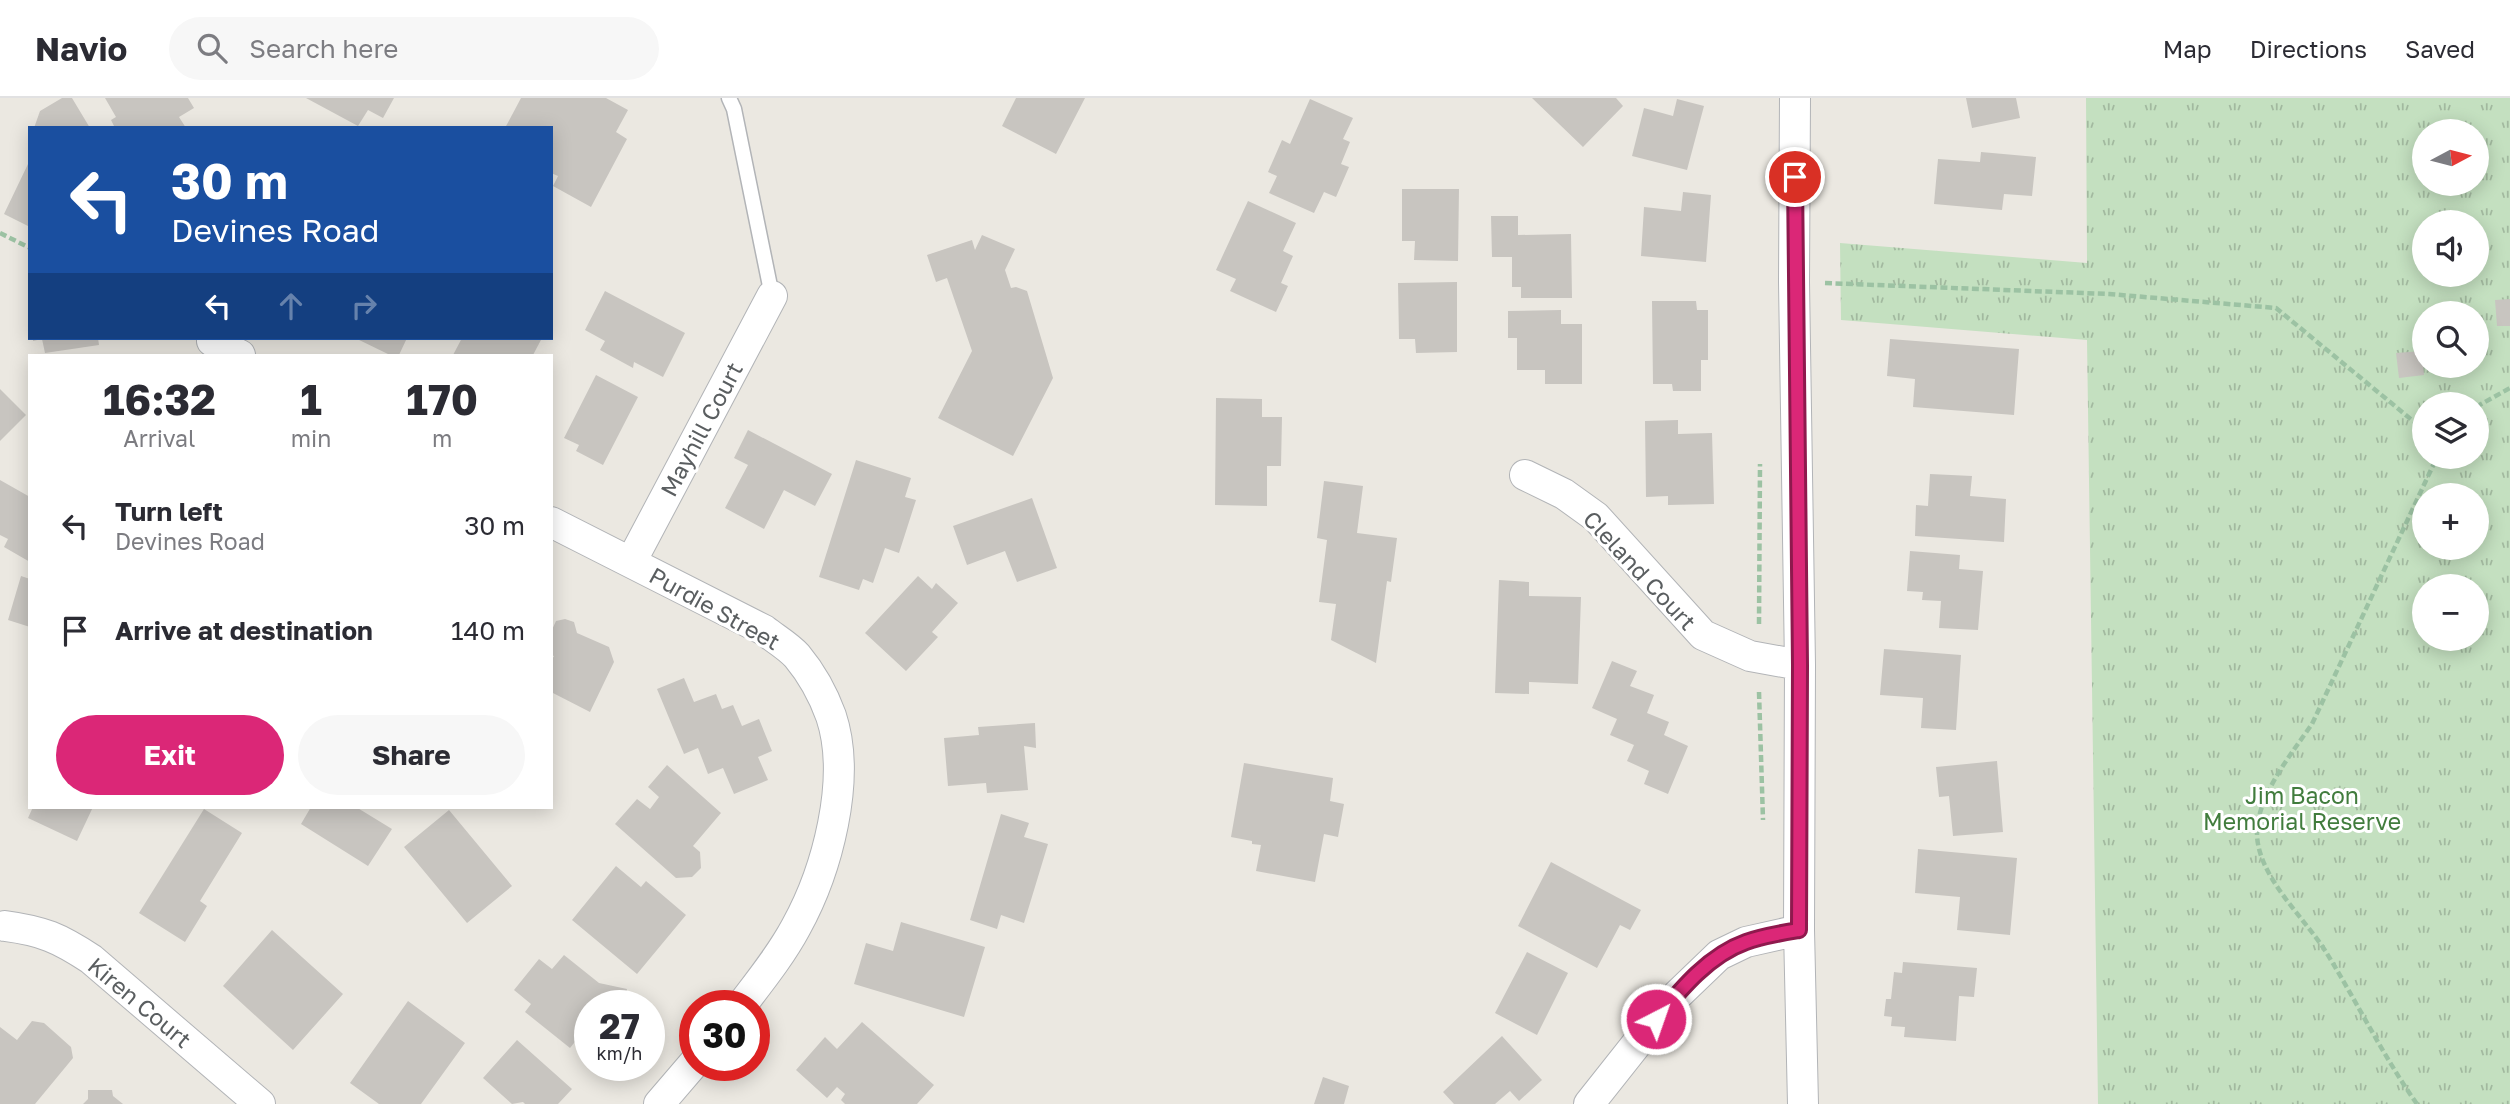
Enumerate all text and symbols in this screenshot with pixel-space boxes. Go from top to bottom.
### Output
search box [169,17,659,80]
text: Navio [35,29,127,68]
icon: search [193,29,231,67]
text: Search here [249,33,398,64]
text: Map [2163,34,2212,63]
text: Directions [2250,34,2367,63]
text: Saved [2405,34,2475,63]
north arrow [2412,119,2488,196]
map controls [2412,119,2489,651]
pin [1765,147,1825,207]
text: 30 m [171,151,288,210]
icon: left [56,154,147,245]
icon: arrive [1776,158,1814,196]
button: sound [2412,210,2489,287]
text: Devines Road [171,211,379,249]
icon: left [199,287,237,325]
icon: ahead [272,287,310,325]
icon: right [345,287,383,325]
button: search [2412,301,2489,378]
street label: Mayhill Court [654,357,748,501]
text: 16:32 [103,374,216,424]
text: 1 [300,374,322,424]
text: 170 [406,374,478,424]
button: layers [2412,392,2489,469]
text: Arrival [123,424,195,452]
text: min [291,424,331,452]
text: m [432,424,452,452]
button: + [2412,483,2489,560]
text: Turn left [115,496,223,527]
street label: Cleland Court [1578,505,1702,635]
icon: left [56,507,94,545]
text: 30 m [464,510,525,541]
text: Devines Road [115,527,265,555]
street label: Purdie Street [645,561,785,655]
button: − [2412,574,2489,651]
icon: arrive [56,612,94,650]
text: Arrive at destination [115,615,373,646]
text: 140 m [451,615,525,646]
button: Exit [56,715,284,795]
button: Share [298,715,525,795]
park label: Jim Bacon Memorial Reserve [2203,781,2401,835]
street label: Kiren Court [83,951,197,1053]
position arrow [1619,982,1693,1056]
speed limit sign: 30 [679,990,770,1081]
text: 27 [599,1005,640,1047]
text: km/h [597,1042,642,1064]

